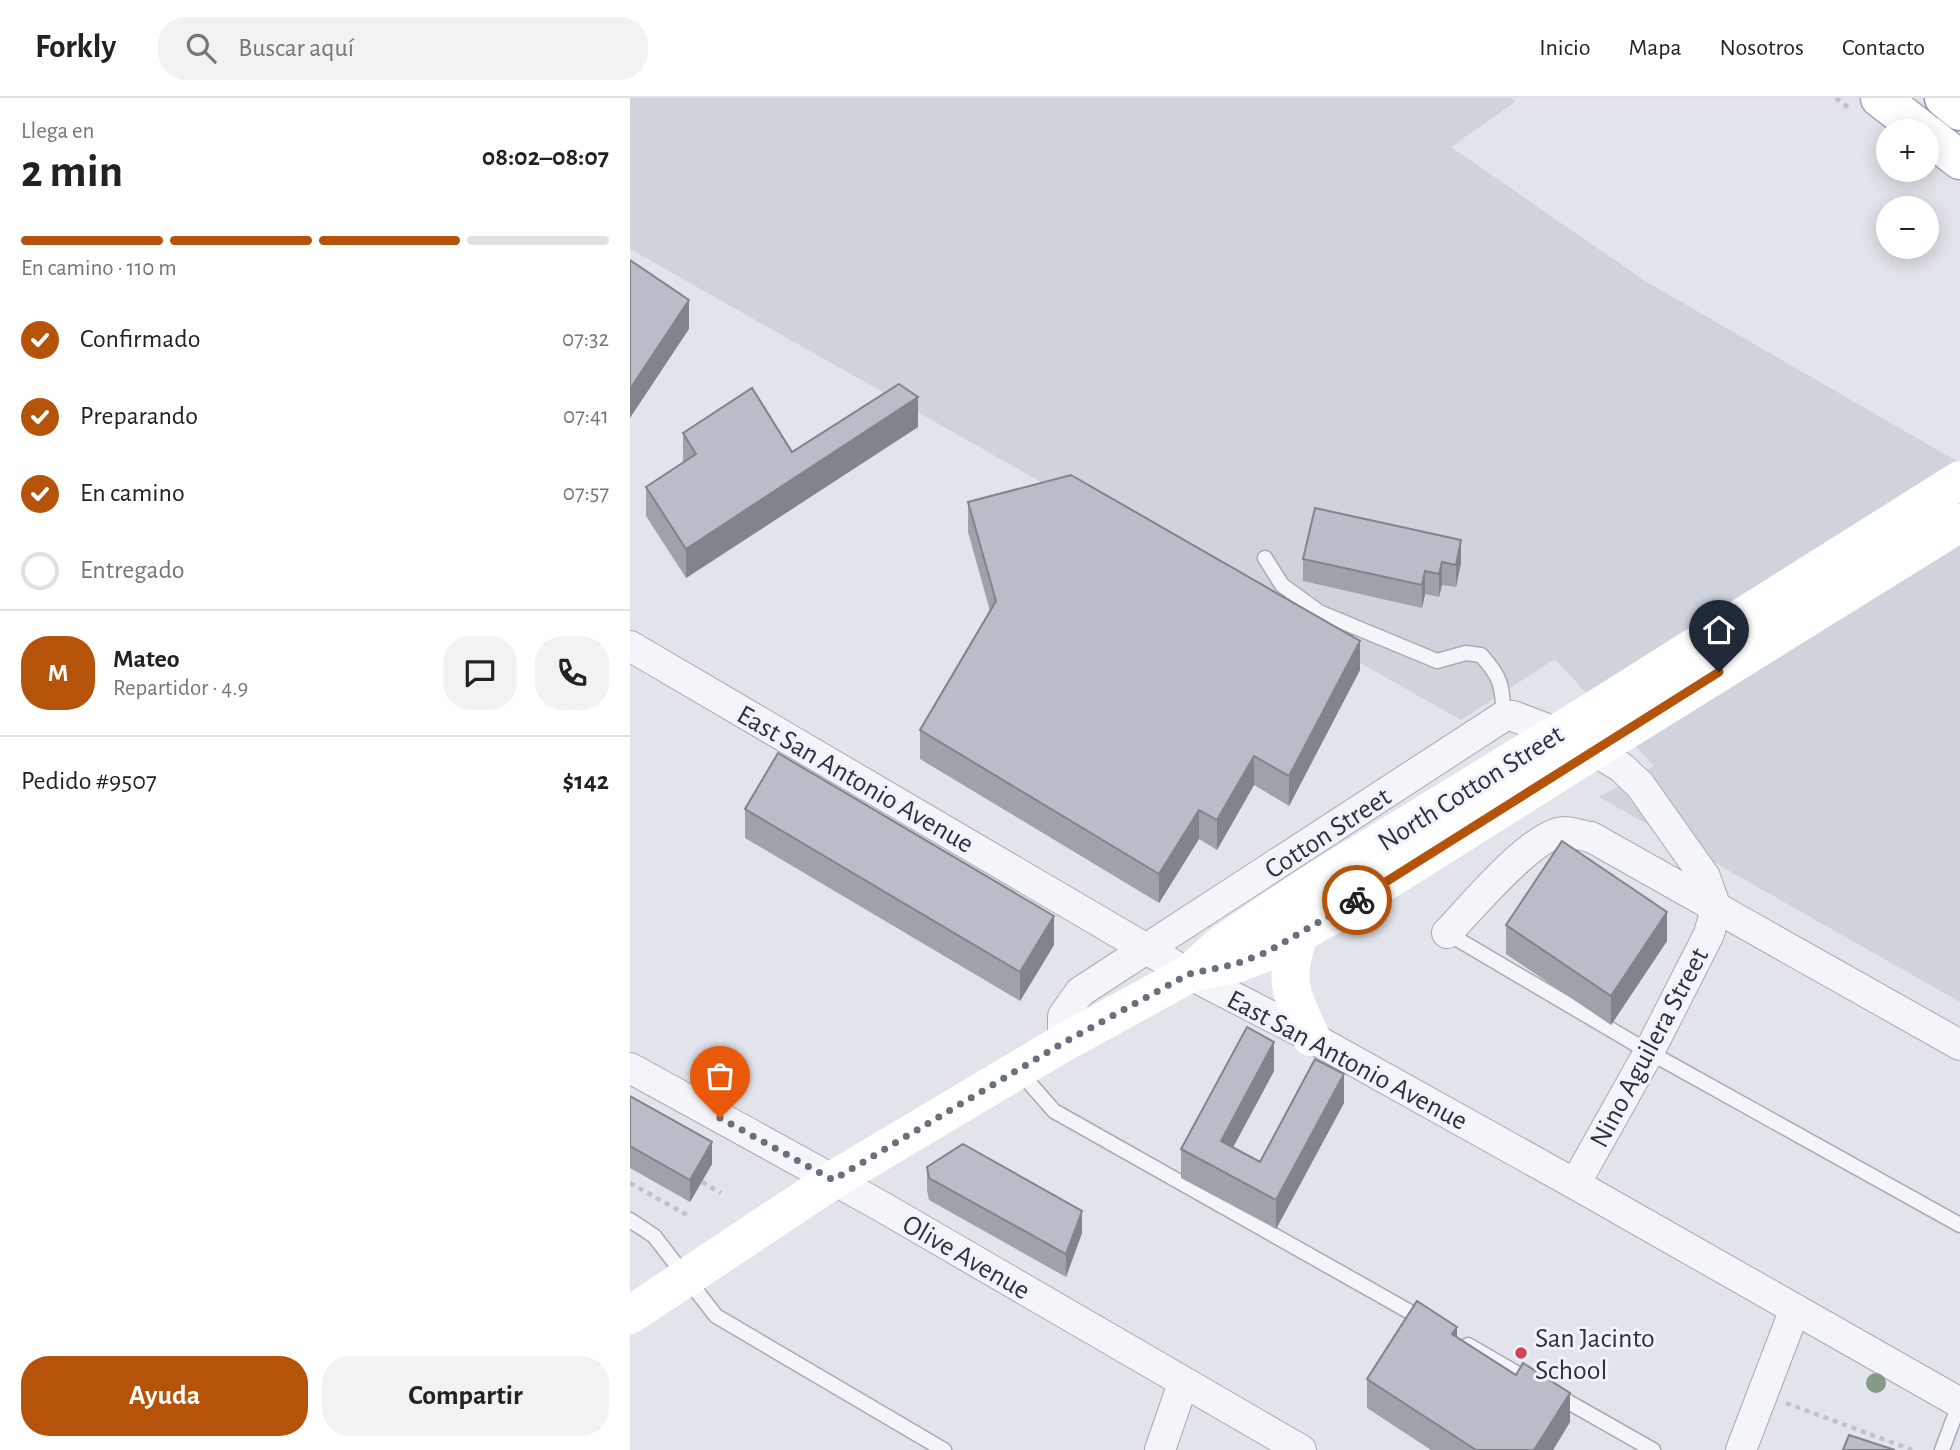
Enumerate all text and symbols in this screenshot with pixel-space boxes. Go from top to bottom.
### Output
search box [158,17,648,80]
icon: search [182,29,220,67]
text: Forkly [35,31,116,64]
text: Buscar aquí [238,35,354,61]
text: Inicio [1539,36,1590,60]
text: Mapa [1628,36,1682,60]
text: Nosotros [1720,36,1804,60]
text: Contacto [1842,36,1925,60]
map controls [1876,119,1939,259]
button: + [1876,119,1939,182]
text: Llega en [21,120,94,143]
text: 08:02–08:07 [482,144,609,170]
text: 2 min [21,149,123,195]
button: − [1876,196,1939,259]
text: En camino · 110 m [21,257,177,280]
icon: check [21,321,59,359]
text: Confirmado [80,326,201,352]
text: 07:32 [562,328,609,351]
icon: check [21,398,59,436]
text: Preparando [80,403,198,429]
text: 07:41 [563,405,609,428]
icon: check [21,475,59,513]
text: En camino [80,480,185,506]
text: 07:57 [563,482,609,505]
text: Entregado [80,557,185,583]
pin [1689,600,1749,672]
icon: home [1700,611,1738,649]
button: chat [443,636,517,710]
button: phone [535,636,609,710]
text: Mateo [113,646,180,672]
text: M [48,660,68,686]
text: Repartidor · 4.9 [113,677,248,700]
street label: East San Antonio Avenue [732,701,978,859]
street label: North Cotton Street [1373,720,1569,857]
text: Pedido #9507 [21,768,157,794]
text: $142 [563,768,609,794]
street label: Cotton Street [1260,783,1396,885]
courier [1322,865,1392,935]
icon: bike [1338,881,1376,919]
street label: Nino Aguilera Street [1585,943,1714,1152]
street label: East San Antonio Avenue [1222,986,1472,1136]
pin [690,1046,750,1118]
icon: bag [701,1057,739,1095]
street label: Olive Avenue [897,1210,1035,1305]
place label: San Jacinto School [1535,1325,1655,1385]
marker: San Jacinto School [1513,1345,1529,1361]
button: Ayuda [21,1356,308,1436]
button: Compartir [322,1356,609,1436]

